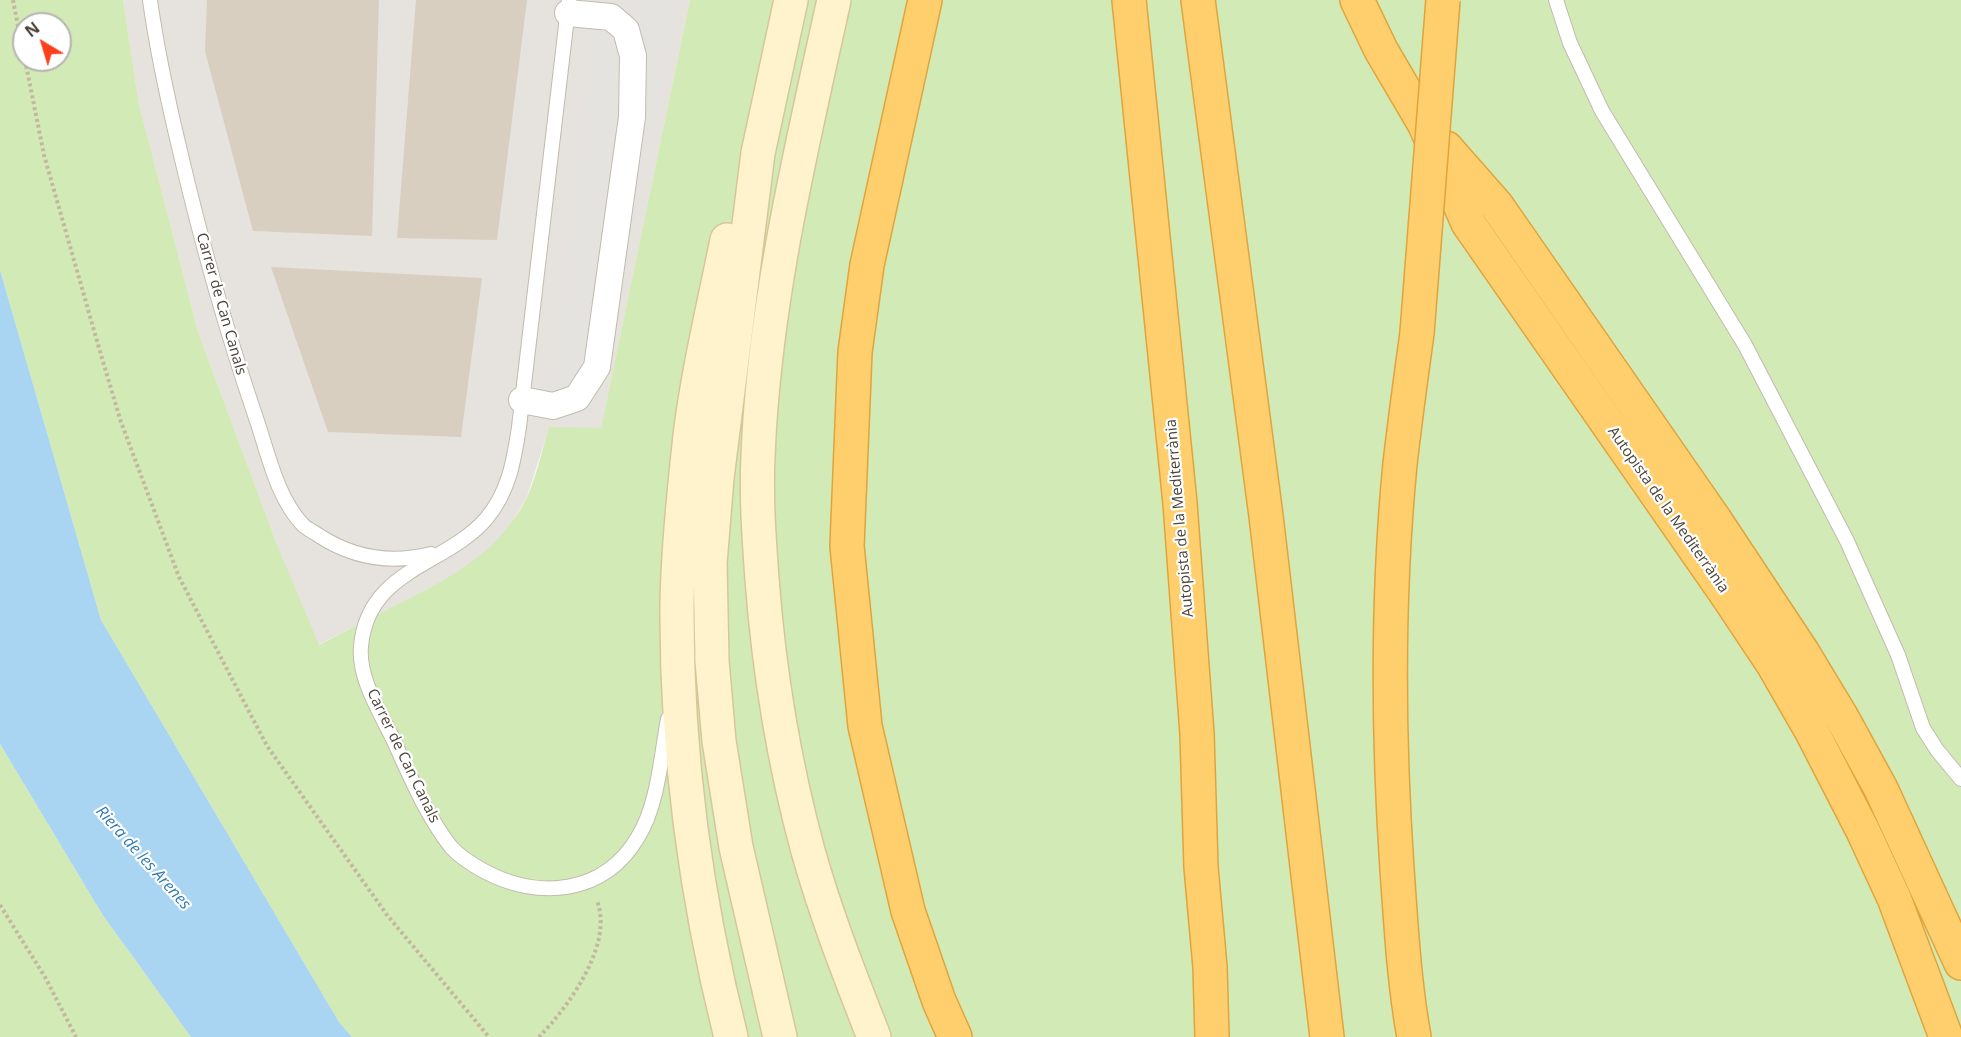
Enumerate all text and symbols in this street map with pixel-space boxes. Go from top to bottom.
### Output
north arrow [12,12,72,72]
text: N [20,17,44,42]
street label: Carrer de Can Canals [192,231,250,377]
street label: Autopista de la Mediterrània [1162,418,1198,618]
street label: Autopista de la Mediterrània [1604,423,1732,597]
street label: Carrer de Can Canals [363,686,443,826]
water label: Riera de les Arenes [92,802,194,914]

